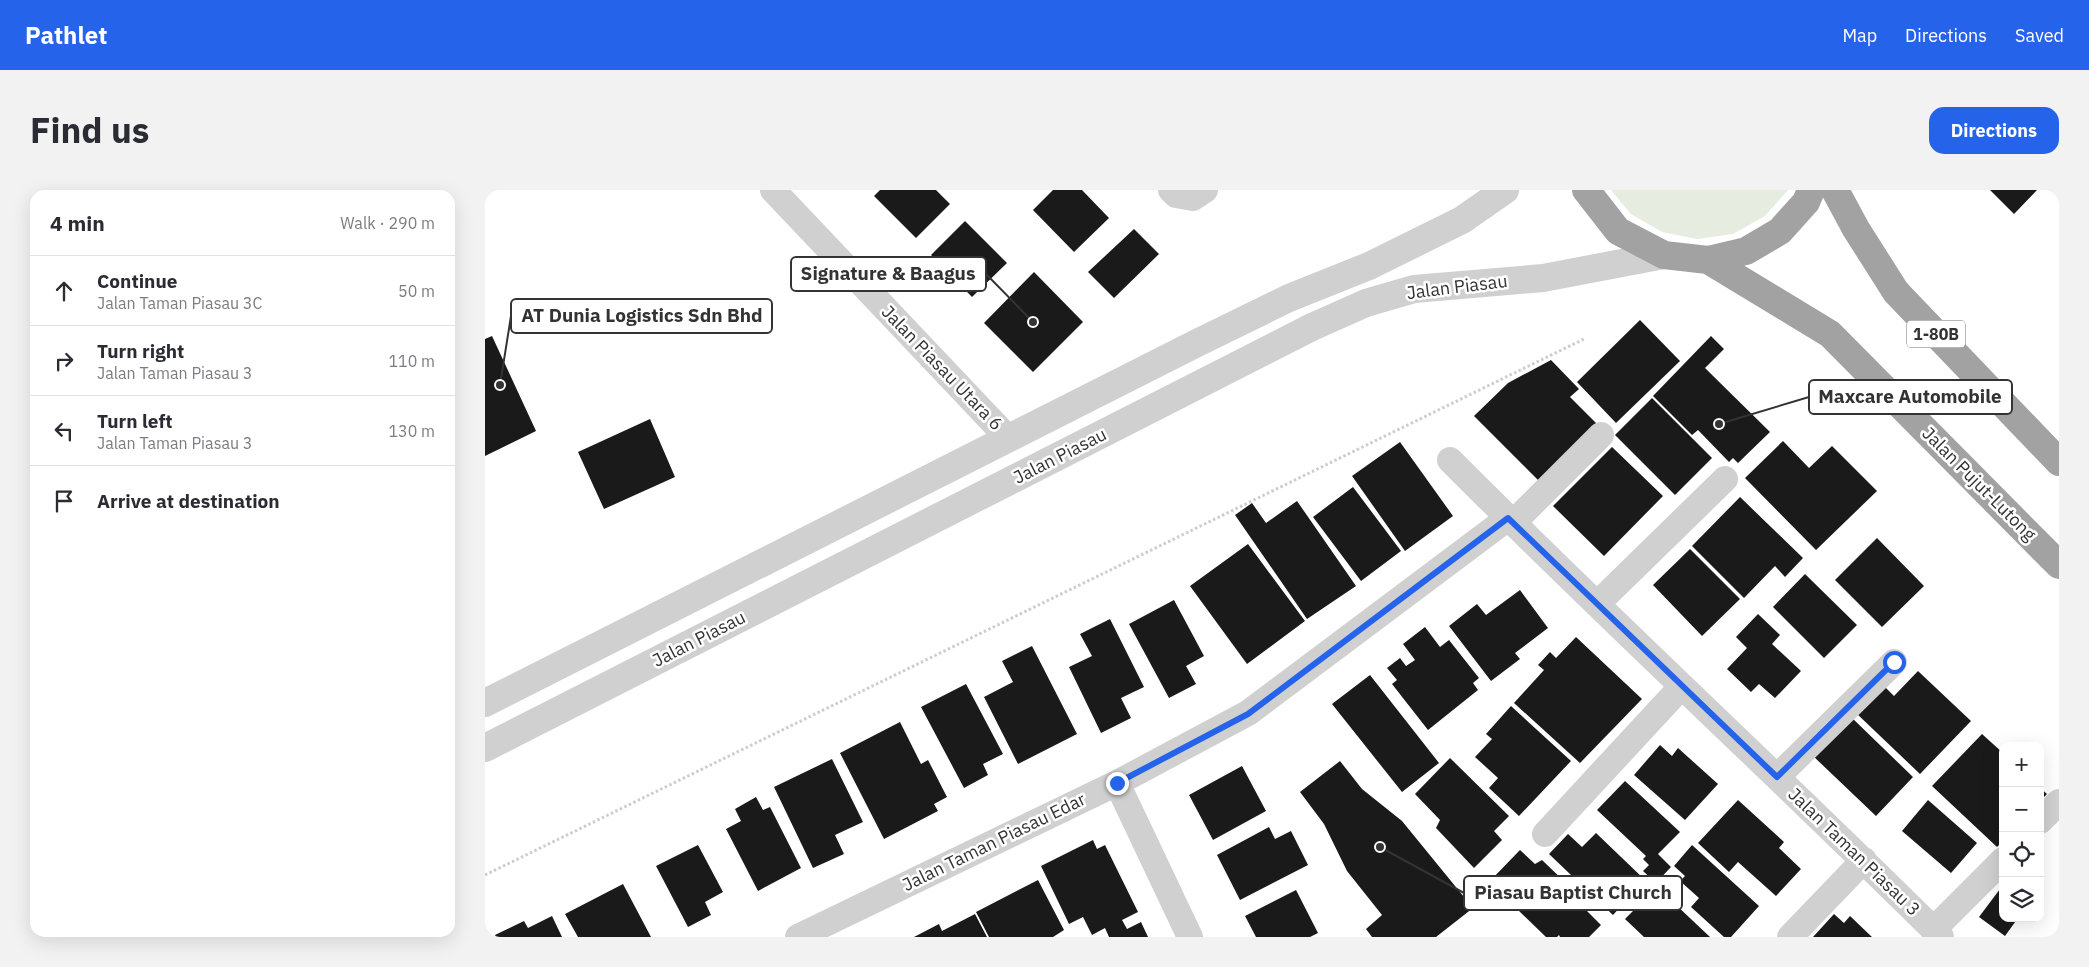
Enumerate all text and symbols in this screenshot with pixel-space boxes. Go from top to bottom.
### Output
text: Pathlet [25,19,107,51]
text: Map [1842,24,1877,47]
text: Directions [1905,24,1987,47]
text: Saved [2015,24,2064,47]
text: Find us [30,107,149,153]
button: Directions [1929,107,2059,154]
text: 4 min [50,209,105,237]
text: Walk · 290 m [340,213,435,233]
callout: Signature & Baagus [791,257,986,291]
text: Signature & Baagus [801,261,975,285]
text: Continue [97,269,177,293]
street label: Jalan Piasau [1405,269,1509,304]
icon: ahead [50,277,78,305]
text: 50 m [398,281,435,301]
text: Jalan Taman Piasau 3C [97,293,262,313]
callout: AT Dunia Logistics Sdn Bhd [511,299,772,333]
street label: Jalan Piasau Utara 6 [877,300,1008,435]
text: AT Dunia Logistics Sdn Bhd [521,303,763,327]
road number: 1-80B [1907,320,1965,348]
text: Turn right [97,339,184,363]
icon: right [50,347,78,375]
text: 110 m [388,351,435,371]
text: Jalan Taman Piasau 3 [97,363,252,383]
callout: Maxcare Automobile [1809,380,2012,414]
text: Maxcare Automobile [1818,384,2002,408]
text: Turn left [97,409,173,433]
icon: left [50,417,78,445]
text: 130 m [388,421,435,441]
street label: Jalan Piasau [1009,422,1110,489]
street label: Jalan Pujut-Lutong [1918,422,2042,546]
text: Jalan Taman Piasau 3 [97,433,252,453]
icon: arrive [50,487,78,515]
text: Arrive at destination [97,489,280,513]
street label: Jalan Piasau [648,605,749,672]
route start [1883,651,1906,674]
map controls [1999,742,2044,922]
button: + [1999,742,2044,787]
route end [1106,772,1129,795]
street label: Jalan Taman Piasau 3 [1783,783,1925,921]
street label: Jalan Taman Piasau Edar [898,787,1090,896]
button: − [1999,787,2044,832]
button: locate [1999,832,2044,877]
callout: Piasau Baptist Church [1464,876,1682,910]
button: layers [1999,877,2044,922]
text: Piasau Baptist Church [1474,880,1672,904]

